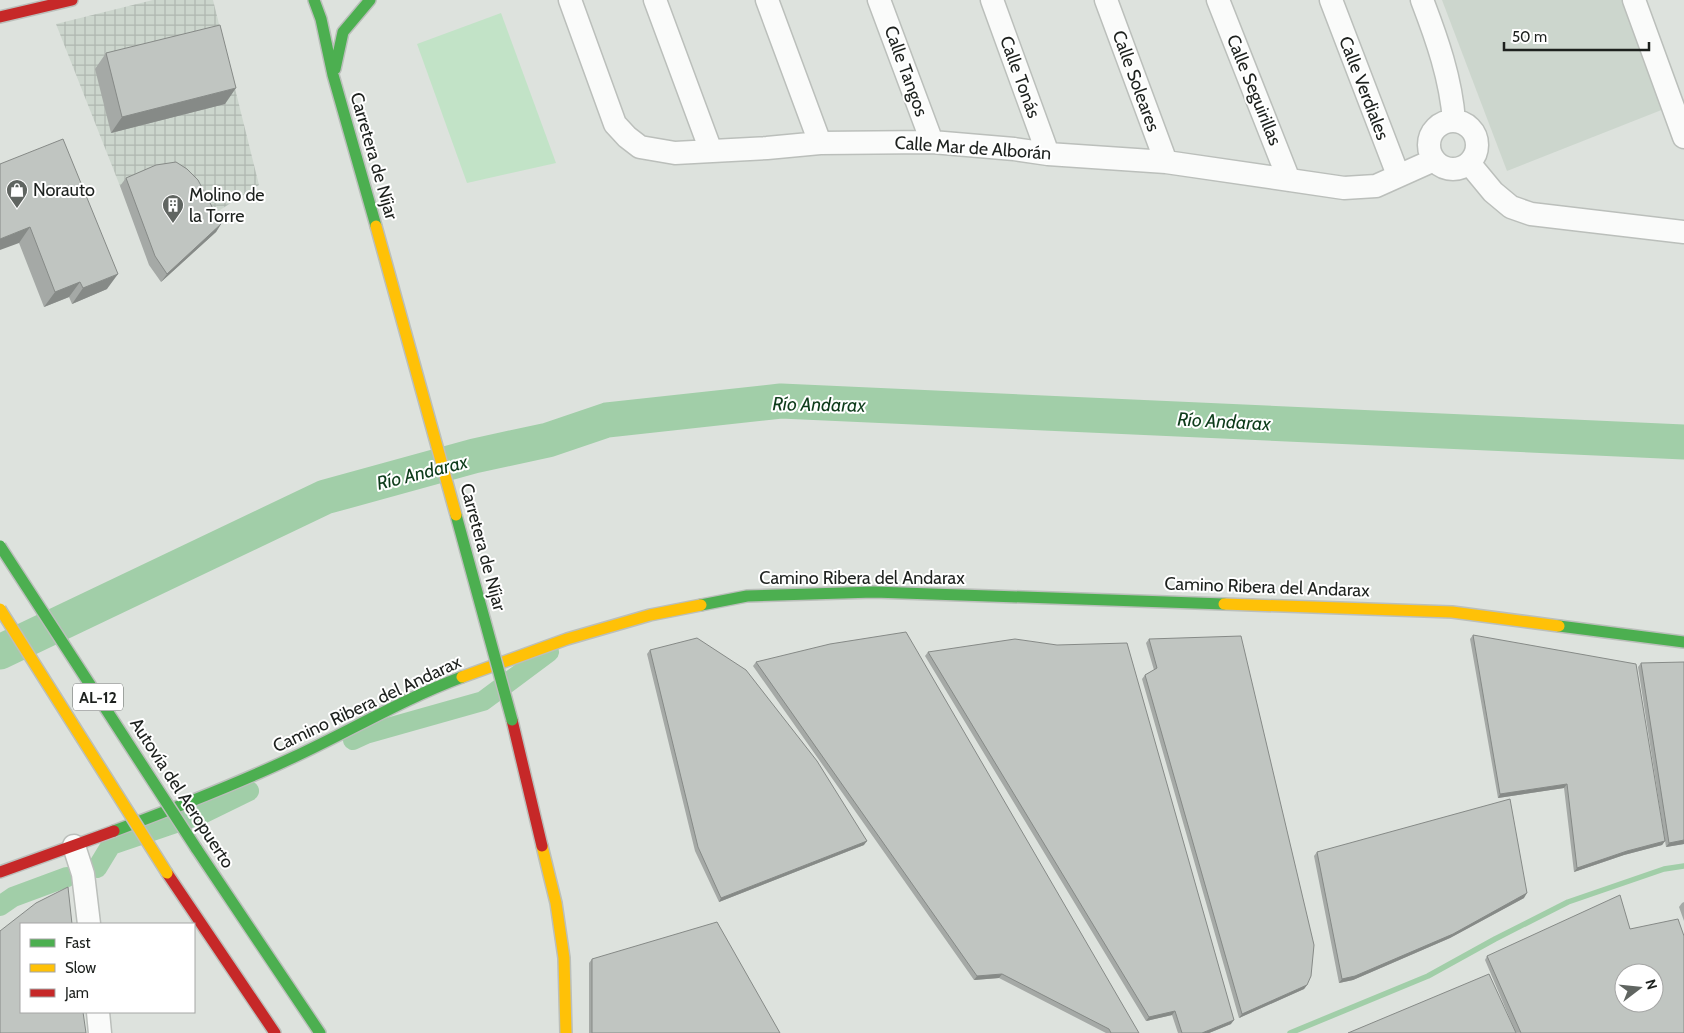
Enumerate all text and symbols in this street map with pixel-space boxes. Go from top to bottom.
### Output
scale bar [1504,20,1649,52]
street label: Calle Tangos [879,23,933,119]
street label: Calle Soleares [1108,27,1164,135]
text: 50 m [1512,28,1547,46]
street label: Calle Seguirillas [1222,31,1286,149]
street label: Calle Tonás [995,33,1045,121]
street label: Calle Verdiales [1334,33,1394,143]
street label: Carretera de Níjar [345,90,403,222]
street label: Calle Mar de Alborán [894,132,1052,164]
shop icon: Norauto [5,178,29,209]
place label: Norauto [33,179,95,201]
place label: Molino de la Torre [189,184,265,227]
building icon: Molino de la Torre [161,193,185,224]
water label: Río Andarax [772,392,867,417]
water label: Río Andarax [1177,408,1272,435]
water label: Río Andarax [374,450,471,495]
street label: Carretera de Níjar [455,481,511,614]
street label: Camino Ribera del Andarax [759,567,965,589]
street label: Camino Ribera del Andarax [1164,572,1370,602]
street label: Camino Ribera del Andarax [269,650,465,757]
road number: AL-12 [73,684,123,710]
street label: Autovía del Aeropuerto [125,714,239,872]
legend [20,923,195,1013]
text: Fast [65,934,90,952]
text: Slow [65,959,96,977]
north arrow [1614,963,1664,1013]
text: N [1641,977,1662,992]
text: Jam [64,984,89,1002]

